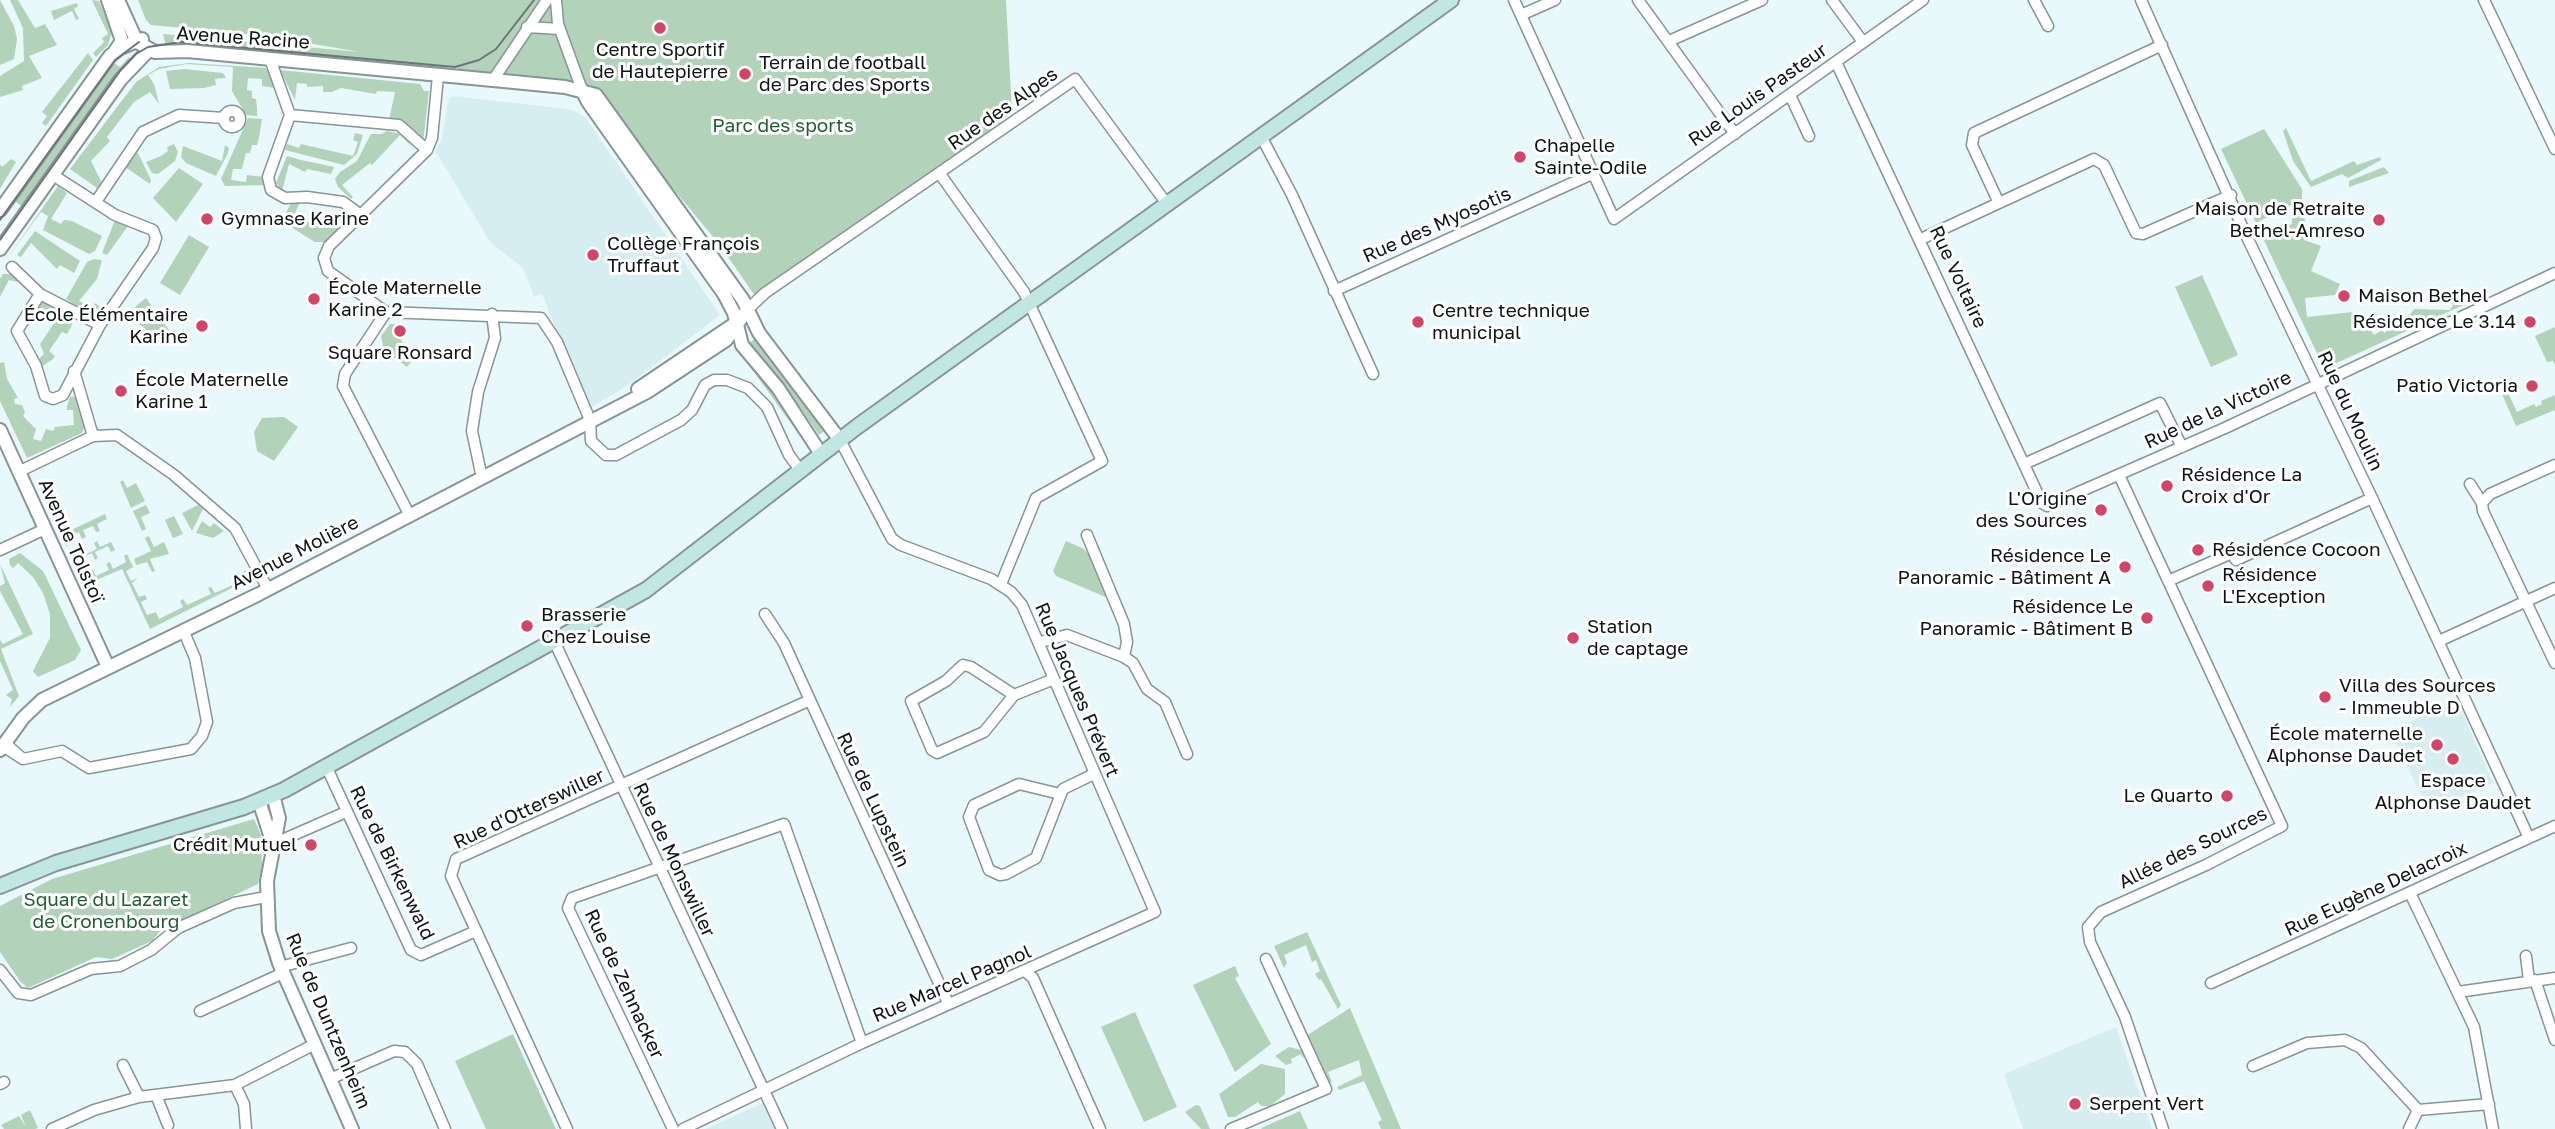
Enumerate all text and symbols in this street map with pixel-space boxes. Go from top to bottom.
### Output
marker: Centre Sportif de Hautepierre [652,20,668,36]
street label: Avenue Racine [176,22,310,54]
place label: Centre Sportif de Hautepierre [592,39,728,83]
street label: Rue Louis Pasteur [1684,39,1832,151]
place label: Terrain de football de Parc des Sports [759,52,930,96]
street label: Rue des Alpes [944,63,1062,155]
marker: Terrain de football de Parc des Sports [737,66,753,82]
park label: Parc des sports [712,115,854,137]
place label: Chapelle Sainte-Odile [1534,135,1647,179]
marker: Chapelle Sainte-Odile [1512,149,1528,165]
street label: Rue des Myosotis [1359,182,1515,268]
place label: Maison de Retraite Bethel-Amreso [2194,198,2365,242]
place label: Gymnase Karine [221,208,369,230]
marker: Gymnase Karine [199,211,215,227]
marker: Maison de Retraite Bethel-Amreso [2371,212,2387,228]
street label: Rue Voltaire [1924,222,1992,332]
place label: Collège François Truffaut [607,233,760,277]
marker: Collège François Truffaut [585,247,601,263]
place label: École Maternelle Karine 2 [328,277,481,321]
place label: Maison Bethel [2358,285,2488,307]
marker: Maison Bethel [2336,288,2352,304]
marker: École Maternelle Karine 2 [306,291,322,307]
place label: Centre technique municipal [1432,300,1590,344]
place label: École Élémentaire Karine [24,304,188,348]
place label: Résidence Le 3.14 [2353,311,2516,333]
marker: Centre technique municipal [1410,314,1426,330]
marker: Résidence Le 3.14 [2522,314,2538,330]
marker: École Élémentaire Karine [194,318,210,334]
marker: Square Ronsard [392,323,408,339]
place label: Square Ronsard [328,342,472,364]
street label: Rue du Moulin [2312,347,2388,475]
street label: Rue de la Victoire [2141,366,2295,454]
place label: École Maternelle Karine 1 [135,369,288,413]
place label: Patio Victoria [2396,375,2518,397]
marker: Patio Victoria [2524,378,2540,394]
marker: École Maternelle Karine 1 [113,383,129,399]
place label: Résidence La Croix d'Or [2181,464,2302,508]
street label: Avenue Tolstoï [33,475,109,607]
marker: Résidence La Croix d'Or [2159,478,2175,494]
place label: L'Origine des Sources [1976,488,2087,532]
marker: L'Origine des Sources [2093,502,2109,518]
street label: Avenue Molière [227,511,363,595]
place label: Résidence Cocoon [2212,539,2381,561]
marker: Résidence Cocoon [2190,542,2206,558]
place label: Résidence Le Panoramic - Bâtiment A [1898,545,2111,589]
marker: Résidence Le Panoramic - Bâtiment A [2117,559,2133,575]
place label: Résidence L'Exception [2222,564,2326,608]
marker: Résidence L'Exception [2200,578,2216,594]
place label: Résidence Le Panoramic - Bâtiment B [1920,596,2133,640]
street label: Rue Jacques Prévert [1030,599,1124,781]
place label: Brasserie Chez Louise [541,604,651,648]
marker: Résidence Le Panoramic - Bâtiment B [2139,610,2155,626]
place label: Station de captage [1587,616,1688,660]
marker: Brasserie Chez Louise [519,618,535,634]
marker: Station de captage [1565,630,1581,646]
place label: Villa des Sources - Immeuble D [2339,675,2496,719]
marker: Villa des Sources - Immeuble D [2317,689,2333,705]
place label: École maternelle Alphonse Daudet [2266,723,2423,767]
street label: Rue de Lupstein [832,729,914,871]
marker: École maternelle Alphonse Daudet [2429,737,2445,753]
marker: Espace Alphonse Daudet [2445,751,2461,767]
street label: Rue d'Otterswiller [450,764,608,854]
place label: Espace Alphonse Daudet [2375,770,2531,814]
street label: Rue de Monswiller [628,779,720,941]
street label: Rue de Birkenwald [345,782,439,944]
place label: Le Quarto [2124,785,2213,807]
marker: Le Quarto [2219,788,2235,804]
street label: Allée des Sources [2115,802,2271,894]
place label: Crédit Mutuel [173,834,297,856]
marker: Crédit Mutuel [303,837,319,853]
street label: Rue Eugène Delacroix [2281,837,2471,941]
park label: Square du Lazaret de Cronenbourg [23,889,189,933]
street label: Rue de Zehnacker [579,906,669,1062]
street label: Rue de Duntzenheim [281,930,375,1112]
street label: Rue Marcel Pagnol [869,940,1035,1028]
place label: Serpent Vert [2089,1093,2204,1115]
marker: Serpent Vert [2067,1096,2083,1112]

